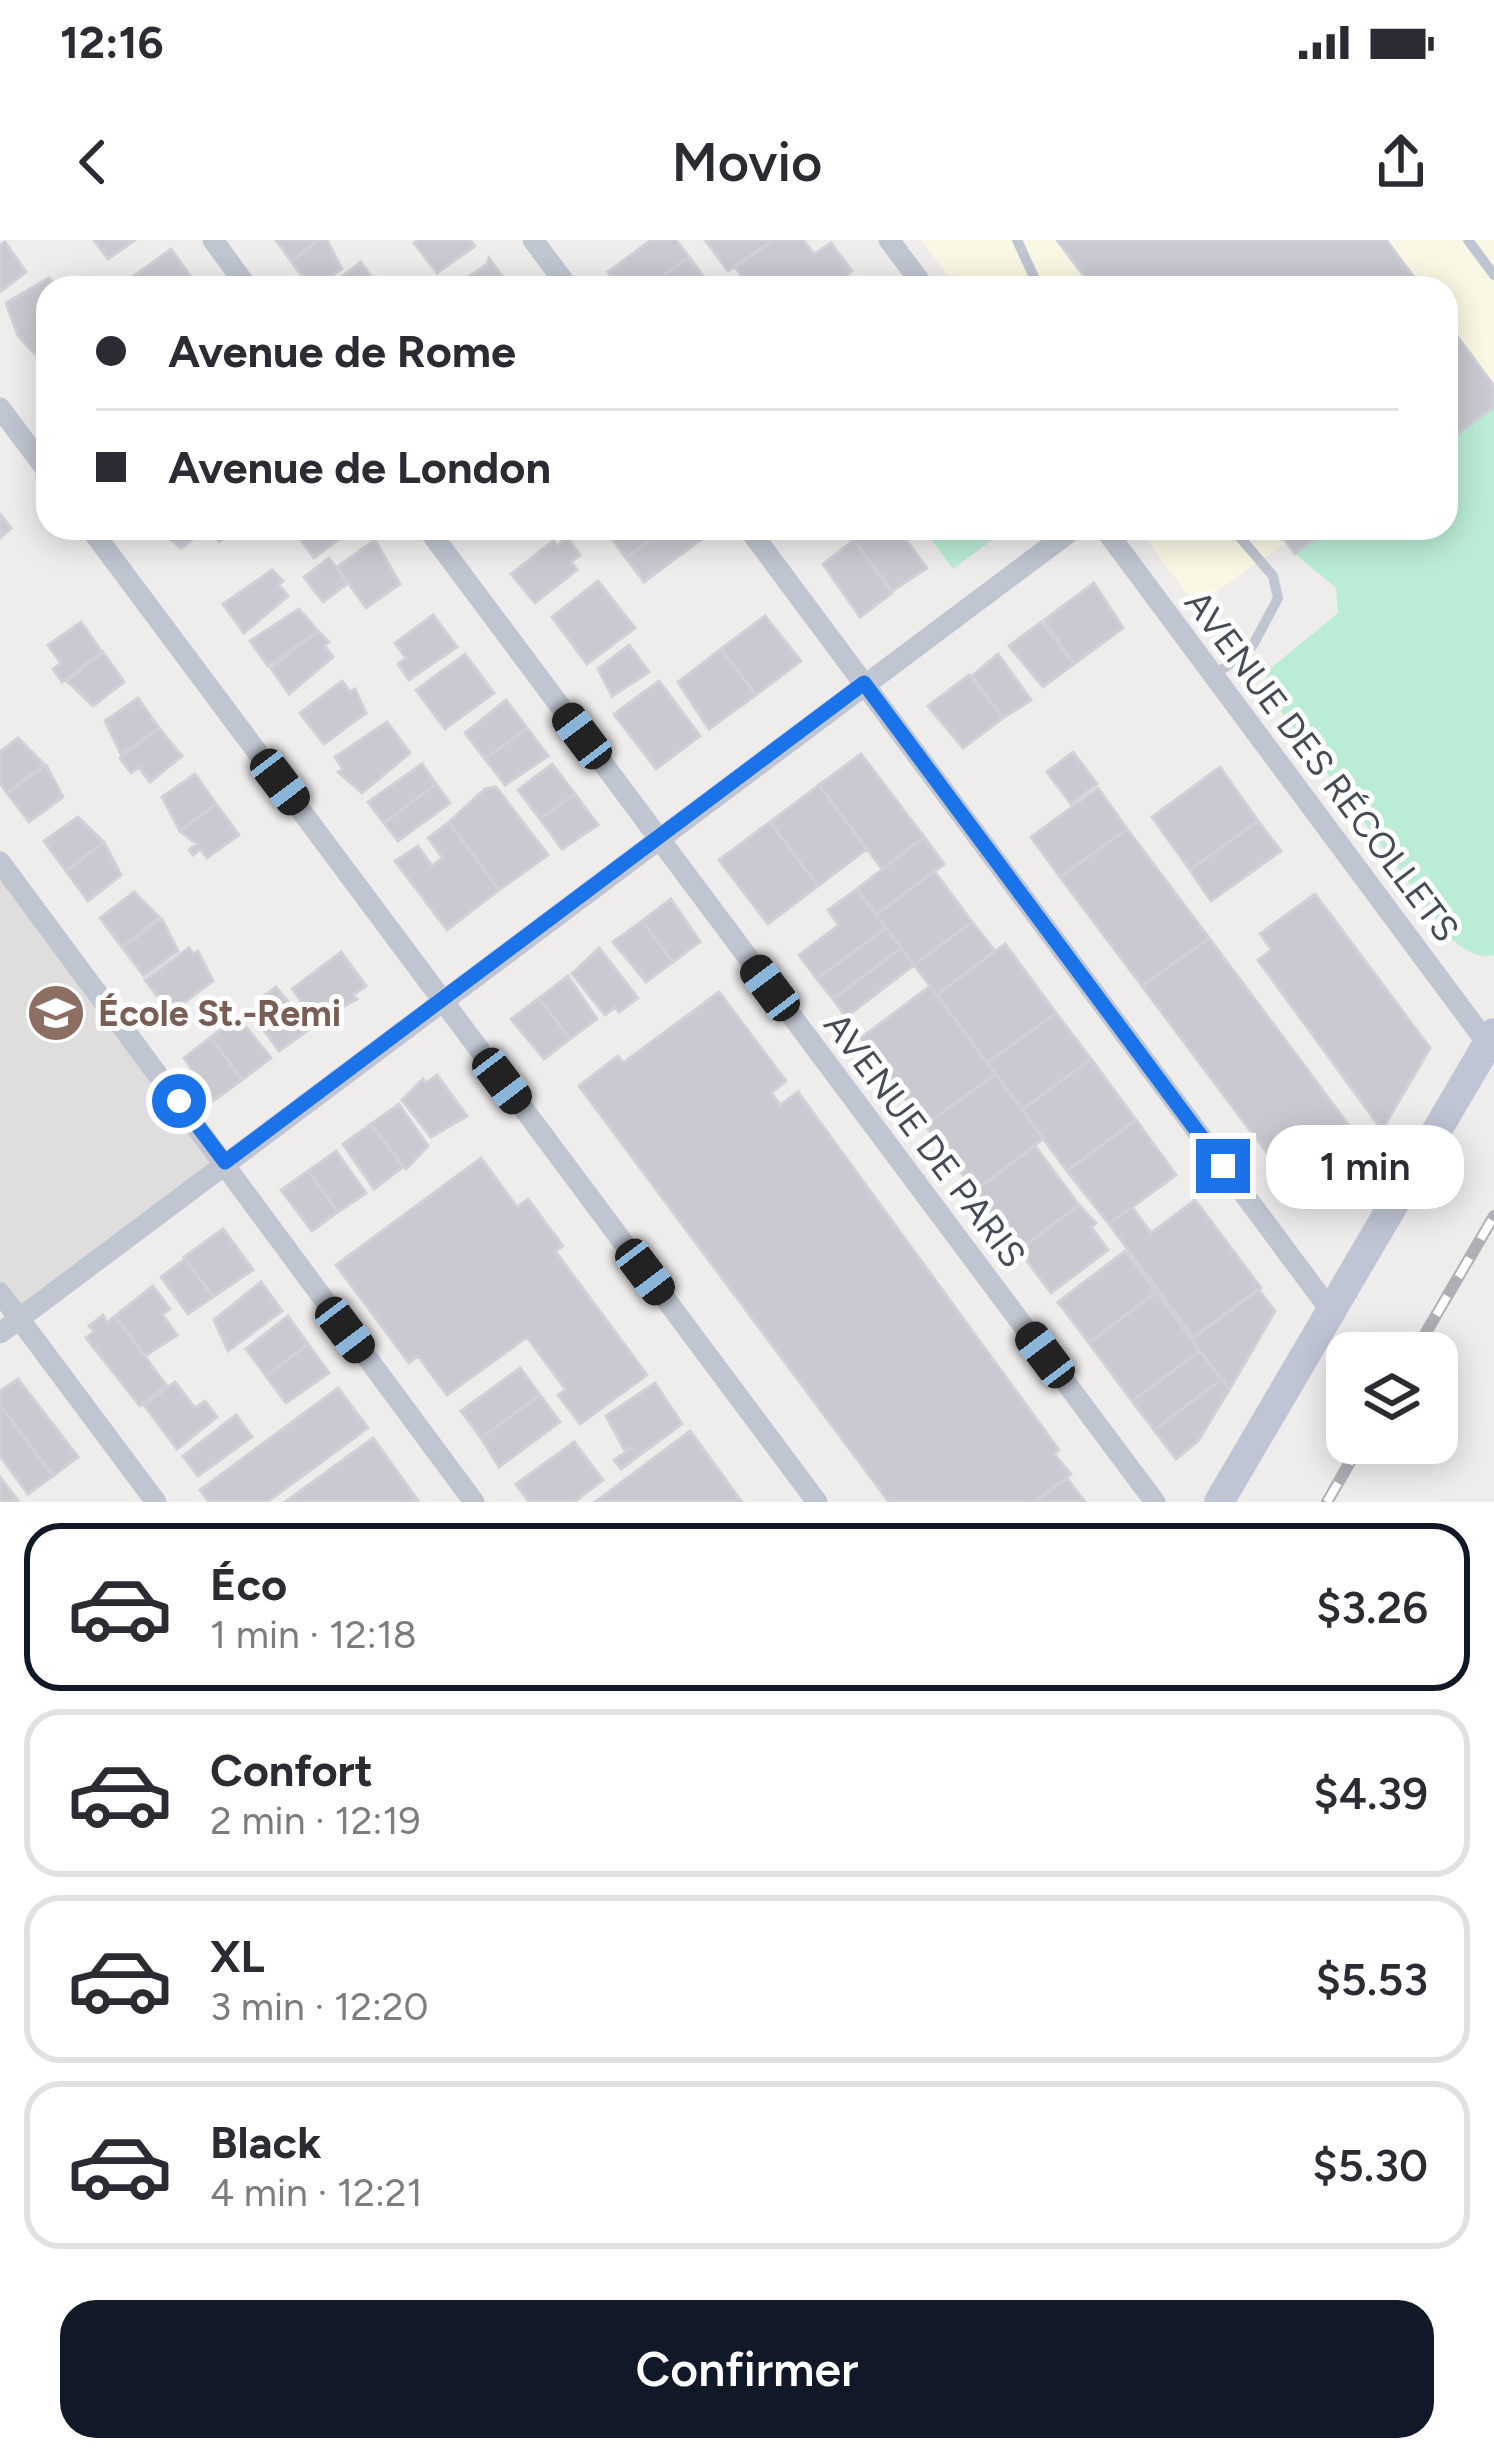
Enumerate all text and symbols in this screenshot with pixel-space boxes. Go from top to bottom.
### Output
text: 12:16 [60,15,164,69]
icon: back [60,129,126,195]
icon: share [1368,129,1434,195]
text: Movio [672,130,822,195]
text: Avenue de Rome [168,324,516,378]
text: Avenue de London [168,440,551,494]
street label: AVENUE DES RÉCOLLETS [1176,582,1468,950]
car [546,696,618,776]
car [244,742,316,822]
car [734,948,806,1028]
school or university icon: École St.-Remi [25,982,87,1044]
place label: École St.-Remi [98,992,341,1035]
street label: AVENUE DE PARIS [815,1004,1035,1276]
car [466,1041,538,1121]
route start [152,1074,206,1128]
callout: 1 min [1265,1124,1463,1208]
route end [1196,1139,1250,1193]
text: 1 min [1319,1143,1411,1190]
car [609,1232,681,1312]
car [309,1290,381,1370]
car [1009,1315,1081,1395]
map controls [1326,1332,1458,1464]
button: layers [1326,1332,1458,1464]
icon: car [66,1553,174,1661]
text: Éco [210,1557,287,1611]
text: $3.26 [1316,1580,1428,1634]
text: 1 min · 12:18 [210,1611,417,1658]
icon: car [66,1739,174,1847]
text: Confort [210,1743,373,1797]
text: $4.39 [1314,1766,1428,1820]
text: 2 min · 12:19 [210,1797,421,1844]
icon: car [66,1925,174,2033]
text: XL [210,1929,265,1983]
text: $5.53 [1316,1952,1428,2006]
text: 3 min · 12:20 [210,1983,429,2030]
icon: car [66,2111,174,2219]
text: Black [210,2115,321,2169]
text: $5.30 [1313,2138,1428,2192]
text: 4 min · 12:21 [210,2169,423,2216]
button: Confirmer [60,2300,1434,2438]

